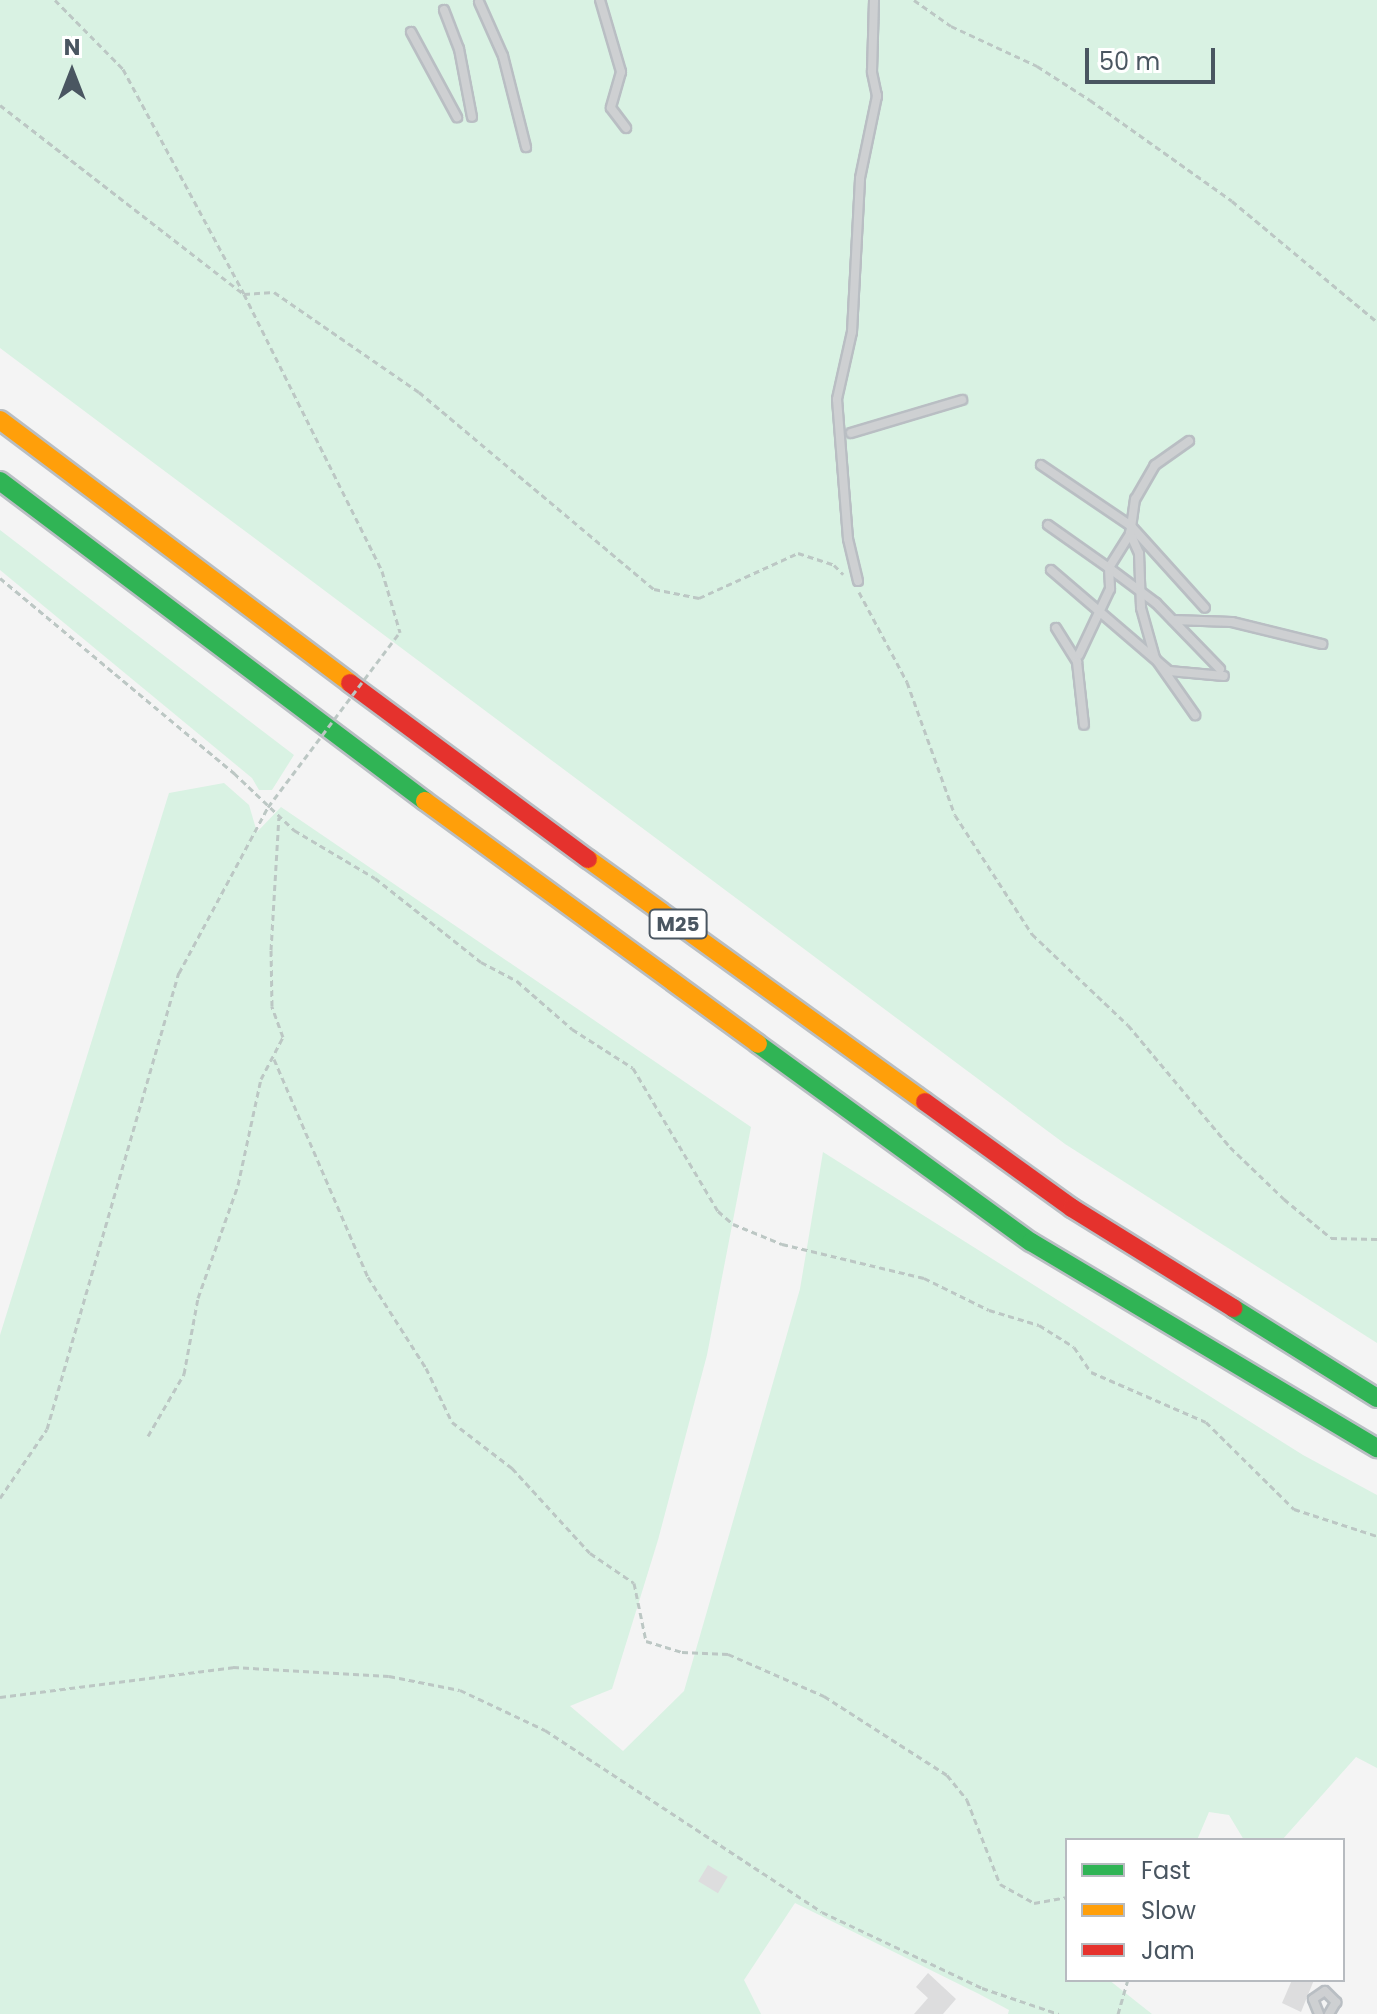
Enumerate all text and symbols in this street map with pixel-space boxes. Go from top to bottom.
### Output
north arrow [32,32,112,112]
text: N [64,32,80,63]
scale bar [1089,32,1219,82]
text: 50 m [1099,45,1160,78]
road number: M25 [648,908,708,940]
legend [1065,1838,1345,1982]
text: Fast [1141,1854,1191,1887]
text: Slow [1141,1894,1196,1927]
text: Jam [1141,1934,1195,1967]

